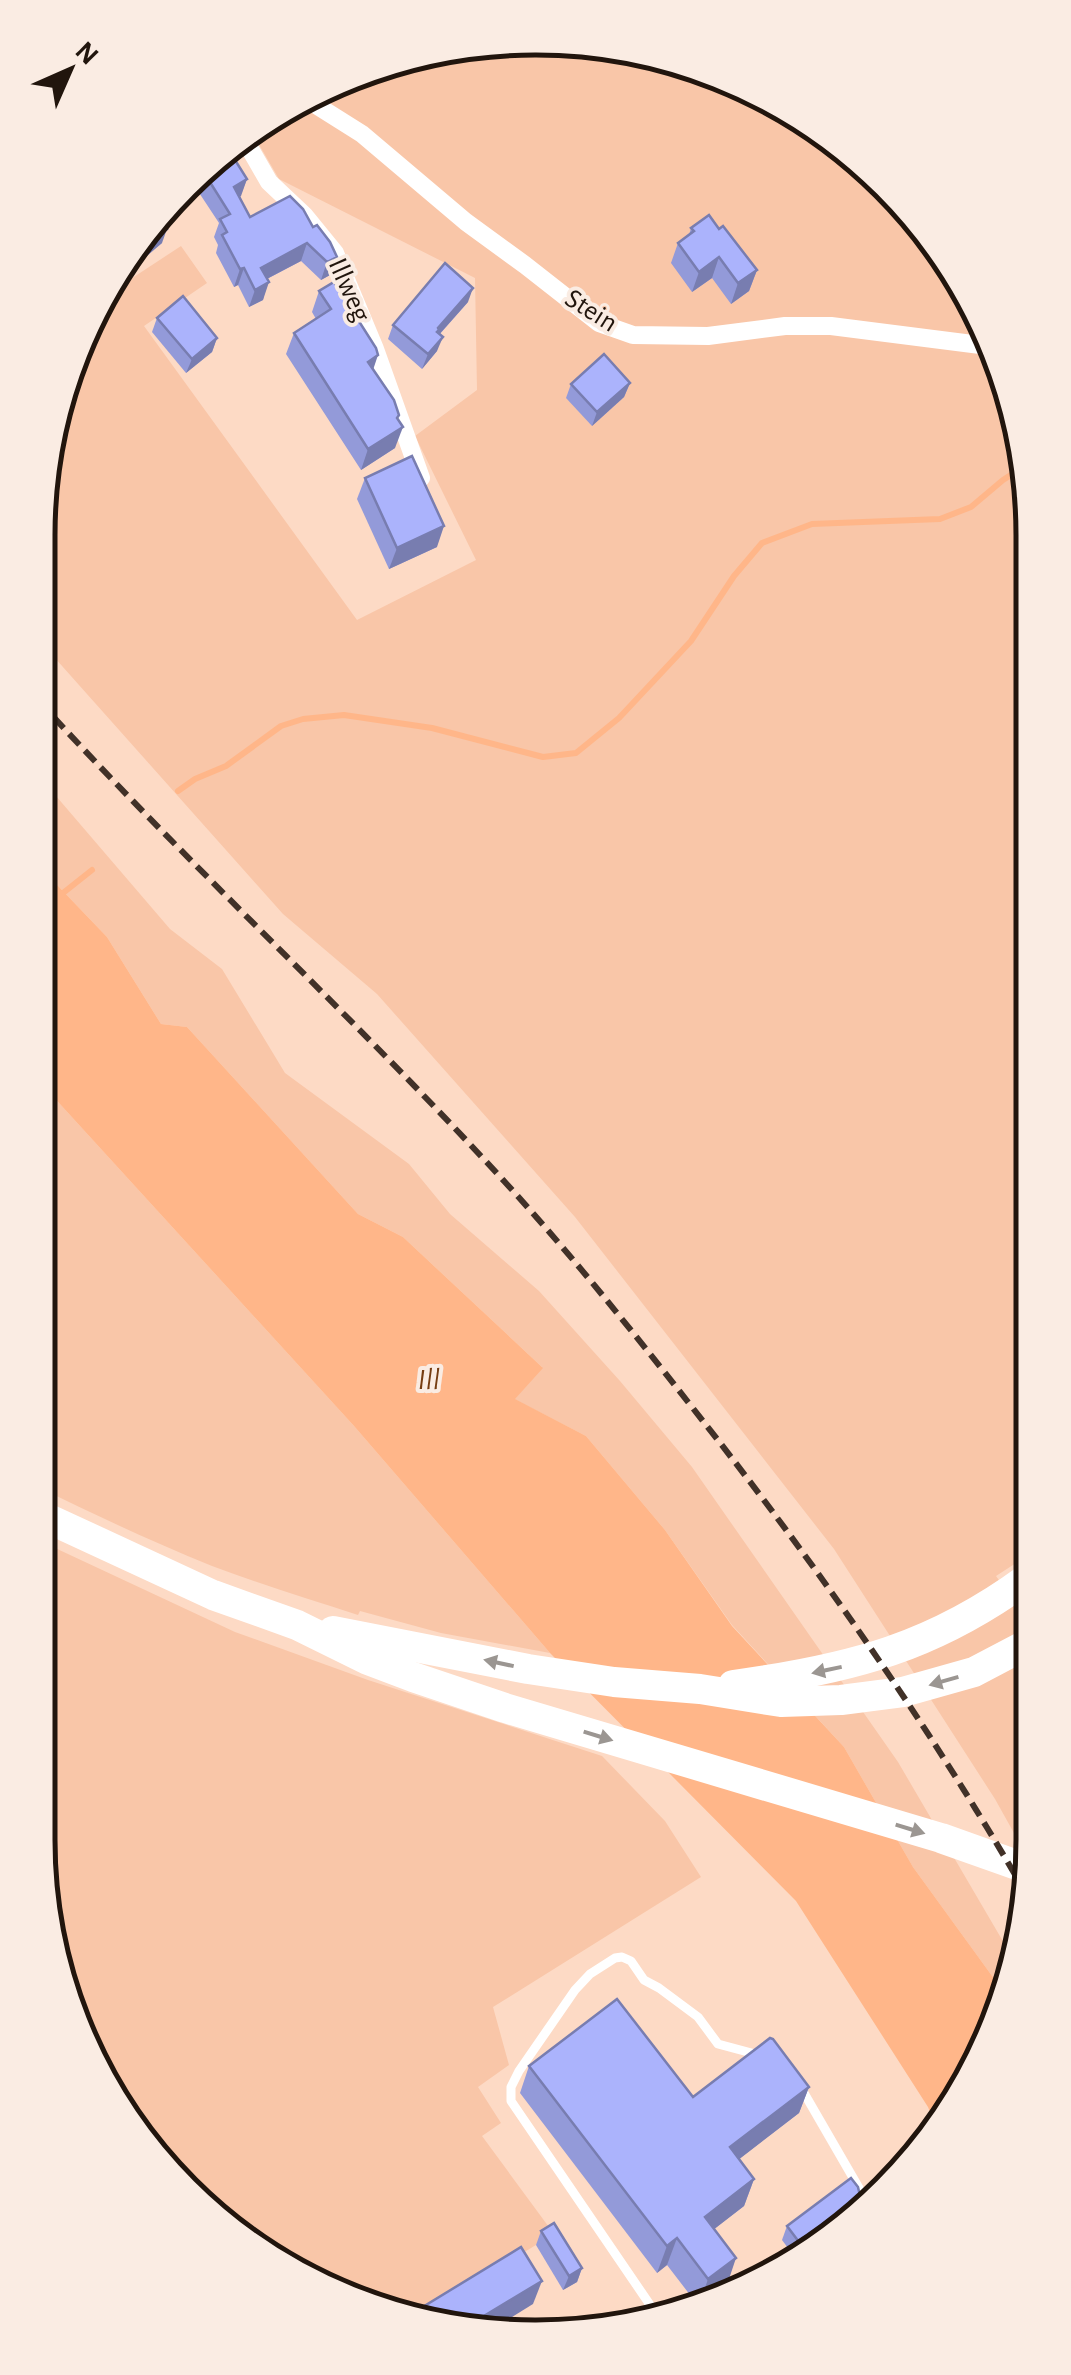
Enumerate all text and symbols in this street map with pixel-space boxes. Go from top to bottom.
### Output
north arrow [20,20,120,120]
text: N [69,37,103,71]
street label: Illweg [323,254,375,326]
street label: Stein [560,284,622,338]
water label: Ill [418,1365,440,1395]
one-way arrow [484,1654,515,1670]
one-way arrow [811,1662,842,1678]
one-way arrow [929,1674,959,1689]
one-way arrow [584,1729,614,1744]
one-way arrow [895,1822,926,1837]

